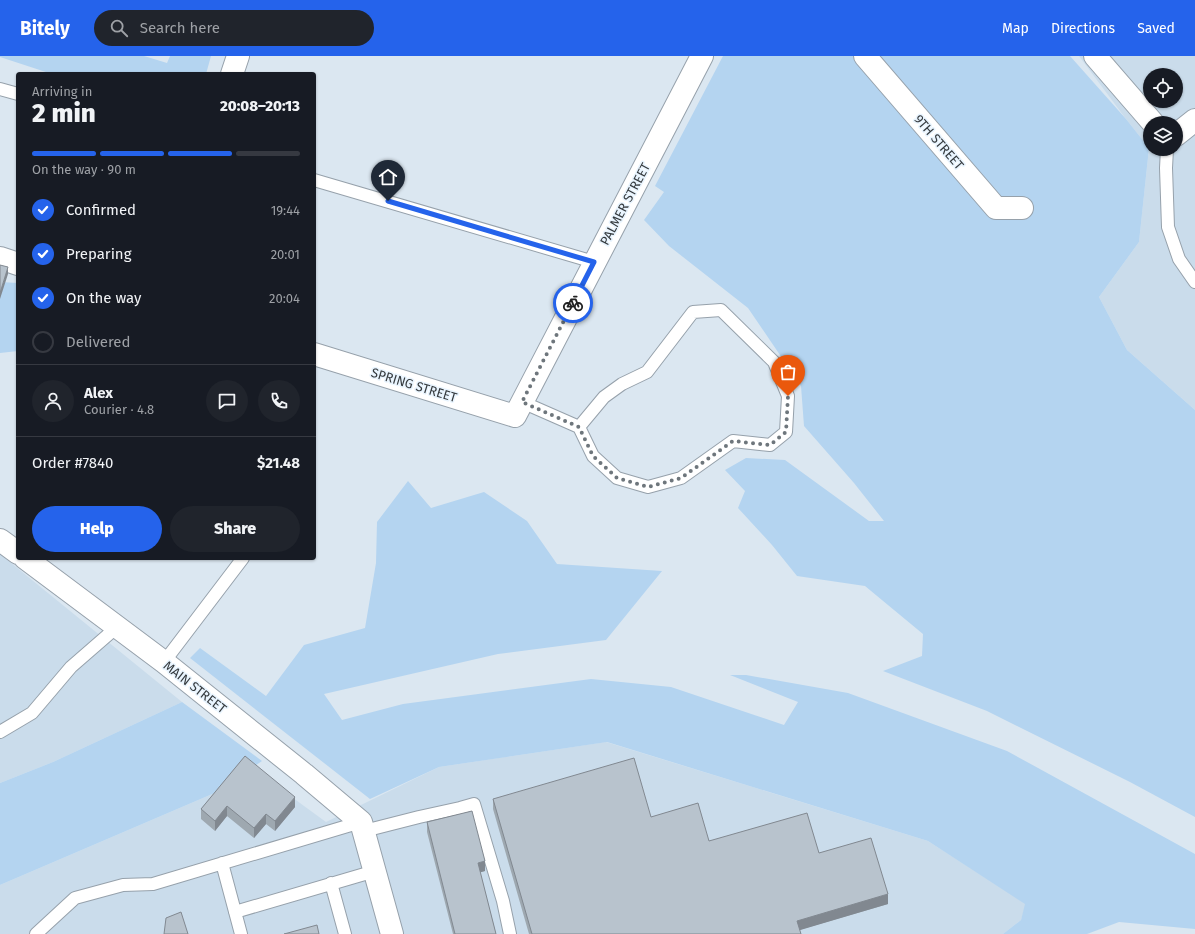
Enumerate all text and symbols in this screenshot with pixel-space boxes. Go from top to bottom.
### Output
search box [94,10,374,46]
text: Bitely [20,17,70,40]
icon: search [108,17,130,39]
text: Search here [140,19,220,37]
text: Map [1002,20,1029,37]
text: Directions [1051,20,1115,37]
text: Saved [1137,20,1175,37]
map controls [1143,68,1183,156]
button: locate [1143,68,1183,108]
text: Arriving in [32,84,92,99]
text: 20:08–20:13 [220,97,300,115]
text: 2 min [32,98,96,129]
street label: 9TH STREET [911,112,967,173]
button: layers [1143,116,1183,156]
pin [371,160,405,201]
street label: PALMER STREET [597,160,653,248]
text: On the way · 90 m [32,162,136,177]
icon: home [377,166,399,188]
icon: check [32,199,54,221]
text: Confirmed [66,201,136,219]
text: 19:44 [271,203,300,218]
icon: check [32,243,54,265]
text: Preparing [66,245,131,263]
text: 20:01 [271,247,300,262]
courier [553,283,593,323]
icon: check [32,287,54,309]
text: On the way [66,289,141,307]
text: 20:04 [269,291,300,306]
icon: bike [562,292,584,314]
text: Delivered [66,333,130,351]
pin [771,355,805,396]
icon: bag [777,361,799,383]
street label: SPRING STREET [369,365,459,405]
button: person [32,380,74,422]
button: chat [206,380,248,422]
button: phone [258,380,300,422]
text: Alex [84,384,113,402]
text: Courier · 4.8 [84,402,154,417]
text: Order #7840 [32,454,113,472]
text: $21.48 [257,454,300,472]
button: Help [32,506,162,552]
button: Share [170,506,300,552]
street label: MAIN STREET [161,658,230,716]

